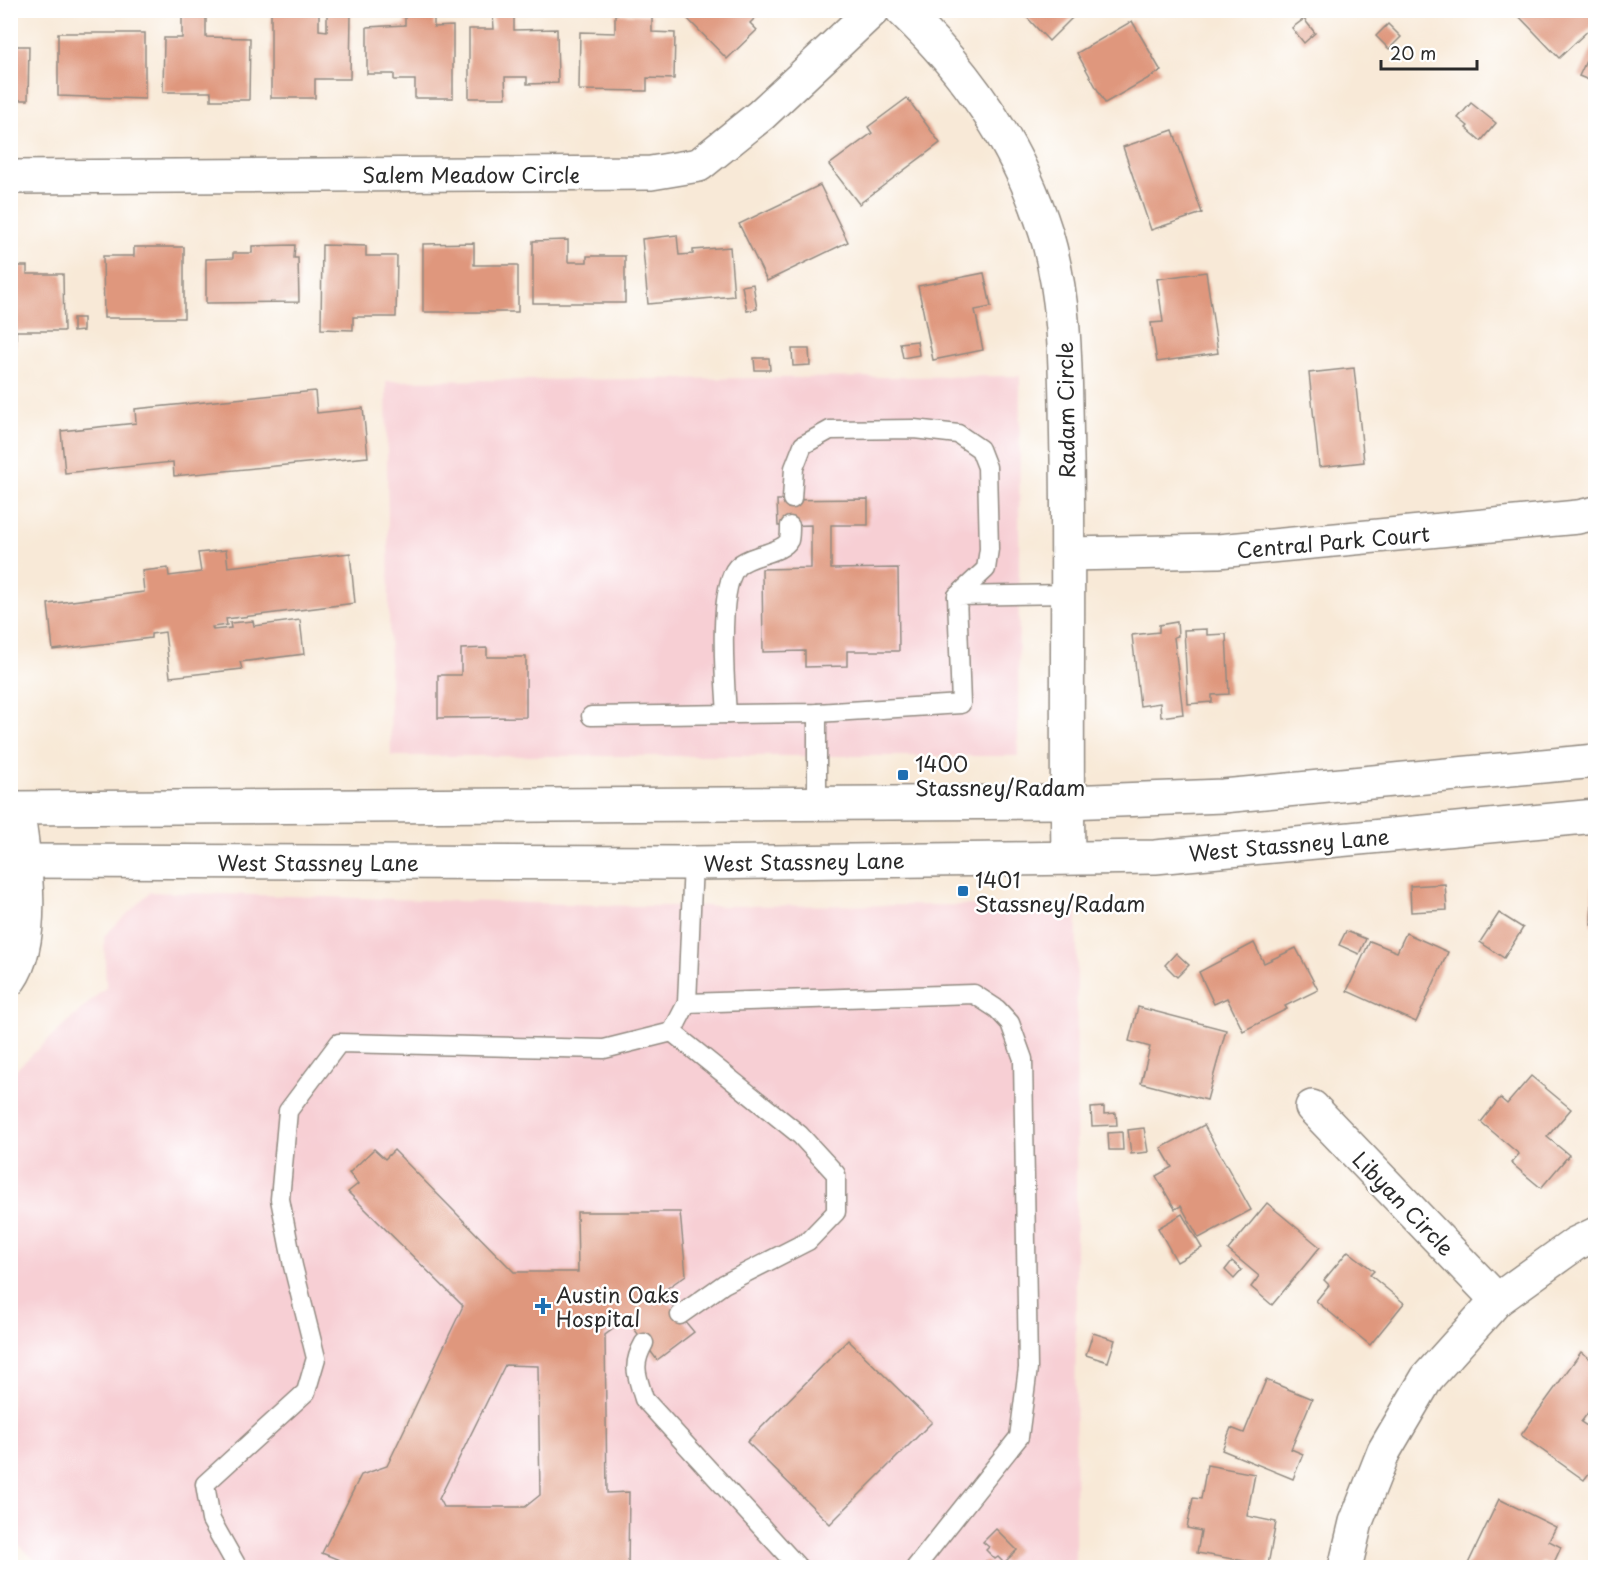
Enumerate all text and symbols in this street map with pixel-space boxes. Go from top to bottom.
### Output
scale bar [1381,33,1477,71]
text: 20 m [1390,39,1436,66]
street label: Salem Meadow Circle [362,158,580,190]
street label: Radam Circle [1048,341,1082,479]
street label: Central Park Court [1235,517,1431,565]
place label: 1400 Stassney/Radam [915,747,1085,803]
marker: 1400 Stassney/Radam [896,768,910,782]
street label: West Stassney Lane [1187,819,1391,869]
street label: West Stassney Lane [703,843,905,879]
street label: West Stassney Lane [217,846,419,878]
place label: 1401 Stassney/Radam [975,863,1145,919]
marker: 1401 Stassney/Radam [956,884,970,898]
street label: Libyan Circle [1346,1143,1462,1263]
place label: Austin Oaks Hospital [556,1278,679,1334]
marker: Austin Oaks Hospital [534,1297,552,1315]

